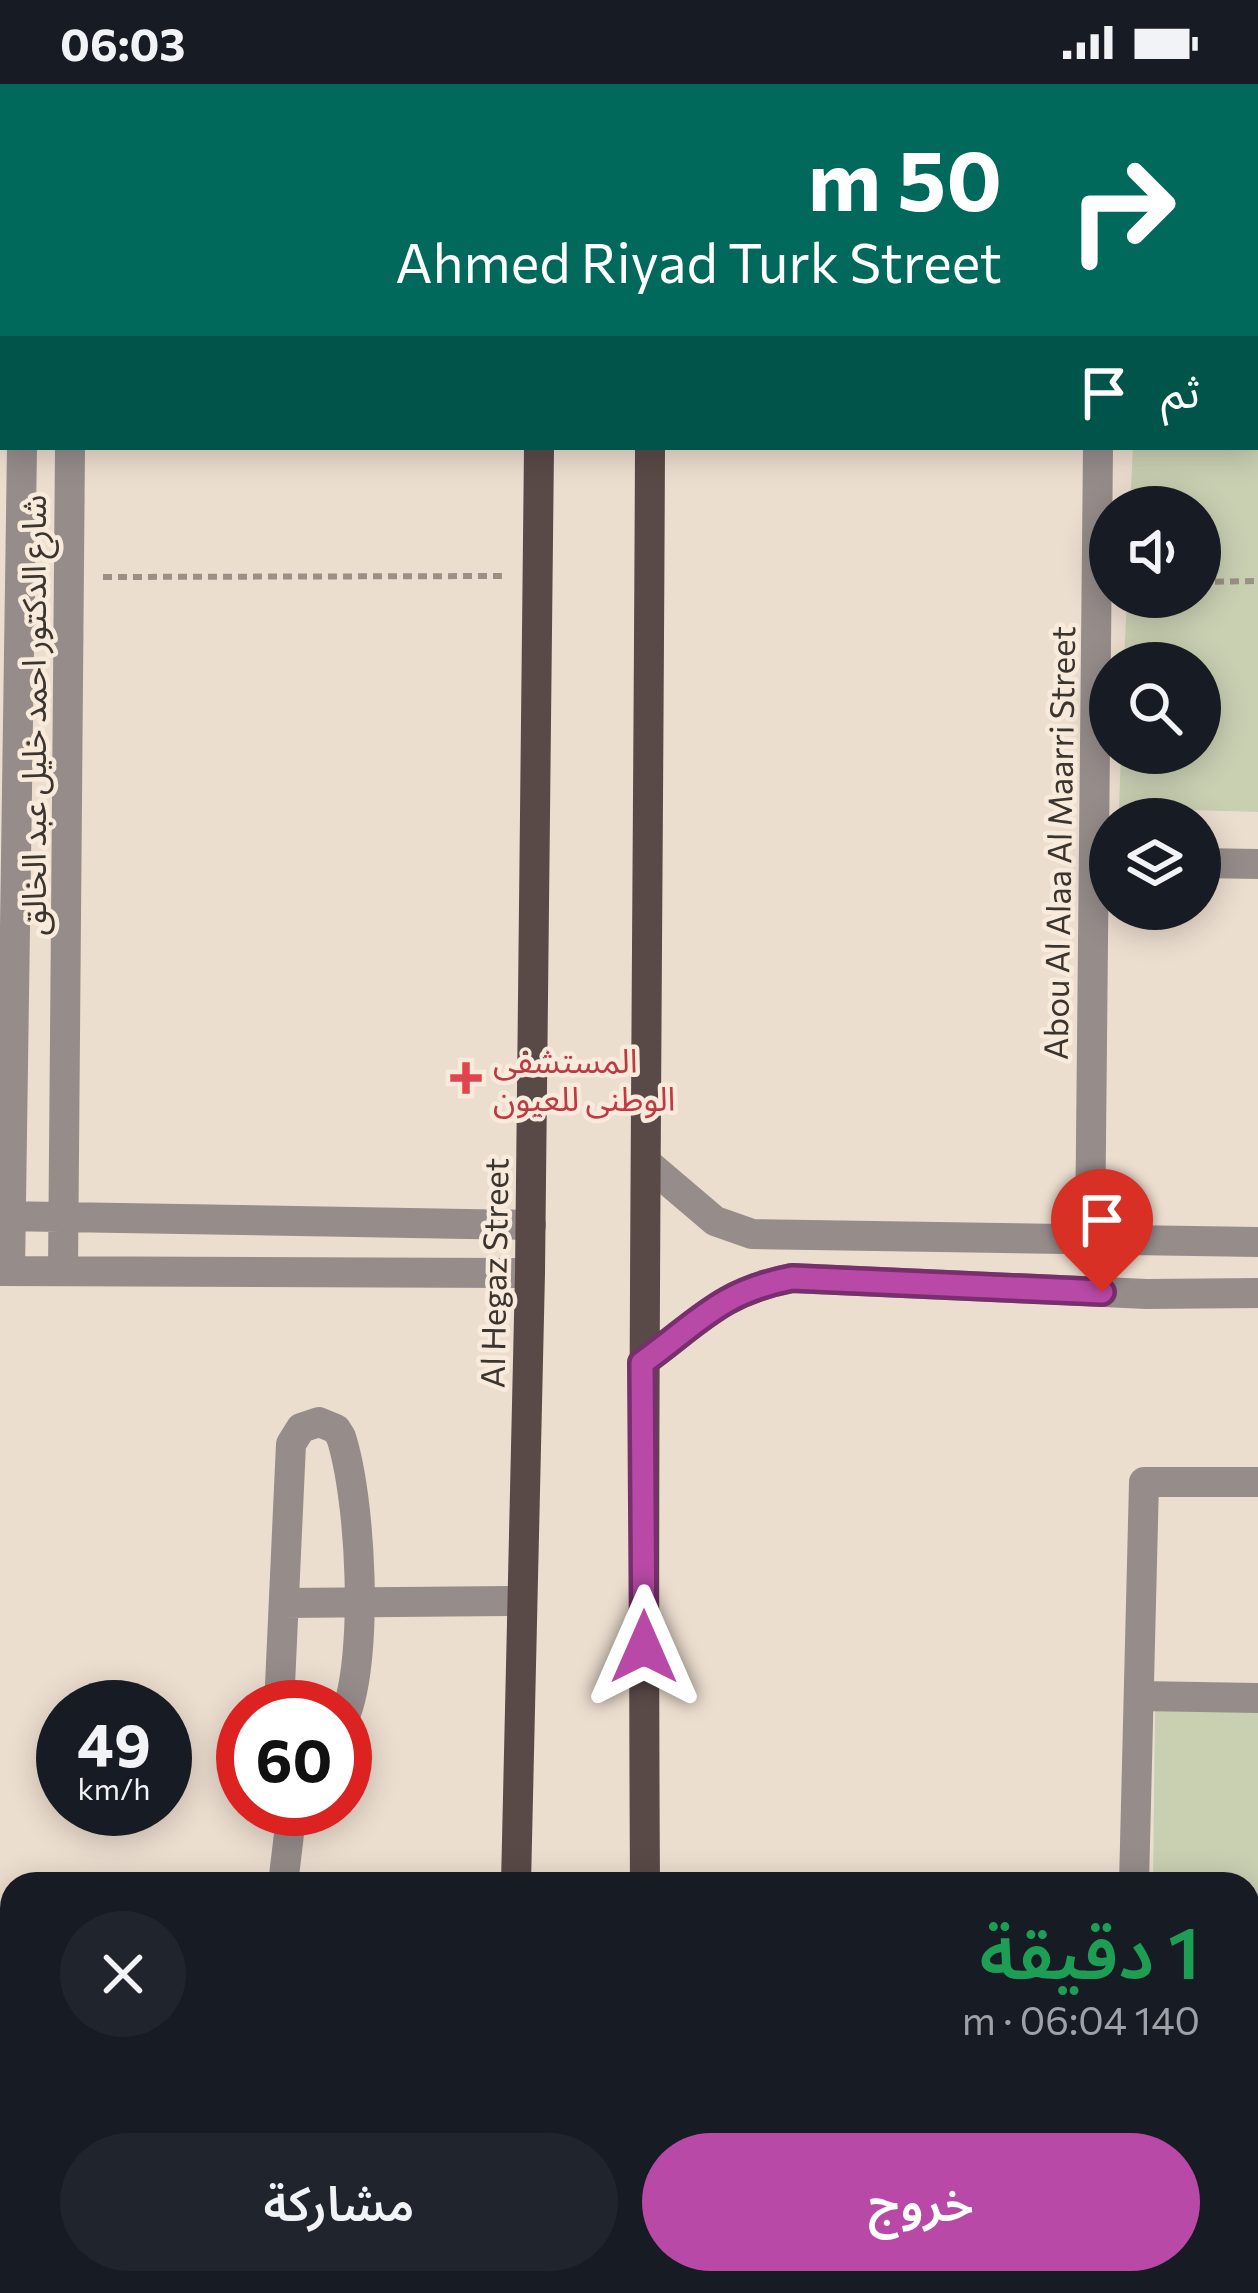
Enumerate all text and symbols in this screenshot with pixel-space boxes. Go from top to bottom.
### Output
text: 06:03 [60,15,185,70]
text: 50 m [808,126,1002,228]
icon: right [1044,132,1200,288]
text: Ahmed Riyad Turk Street [395,228,1002,294]
icon: arrive [1071,360,1137,426]
text: ثم [1161,362,1200,417]
map controls [1089,486,1221,930]
button: sound [1089,486,1221,618]
street label: شارع الدكتور احمد خليل عبد الخالق [12,495,59,935]
street label: Abou Al Alaa Al Maarri Street [1034,626,1082,1060]
button: search [1089,642,1221,774]
button: layers [1089,798,1221,930]
place label: المستشفى الوطنى للعيون [493,1039,675,1119]
marker: المستشفى الوطنى للعيون [450,1062,482,1094]
street label: Al Hegaz Street [470,1157,516,1389]
pin [1051,1169,1153,1292]
icon: arrive [1069,1187,1135,1253]
position arrow [581,1584,707,1710]
speed limit sign: 60 [216,1680,372,1836]
text: 49 [77,1706,151,1779]
text: km/h [78,1769,150,1806]
text: 1 دقيقة [980,1906,1200,1994]
button: close [60,1911,186,2037]
text: 140 m · 06:04 [962,1995,1200,2043]
button: مشاركة [60,2133,618,2271]
button: خروج [642,2133,1200,2271]

